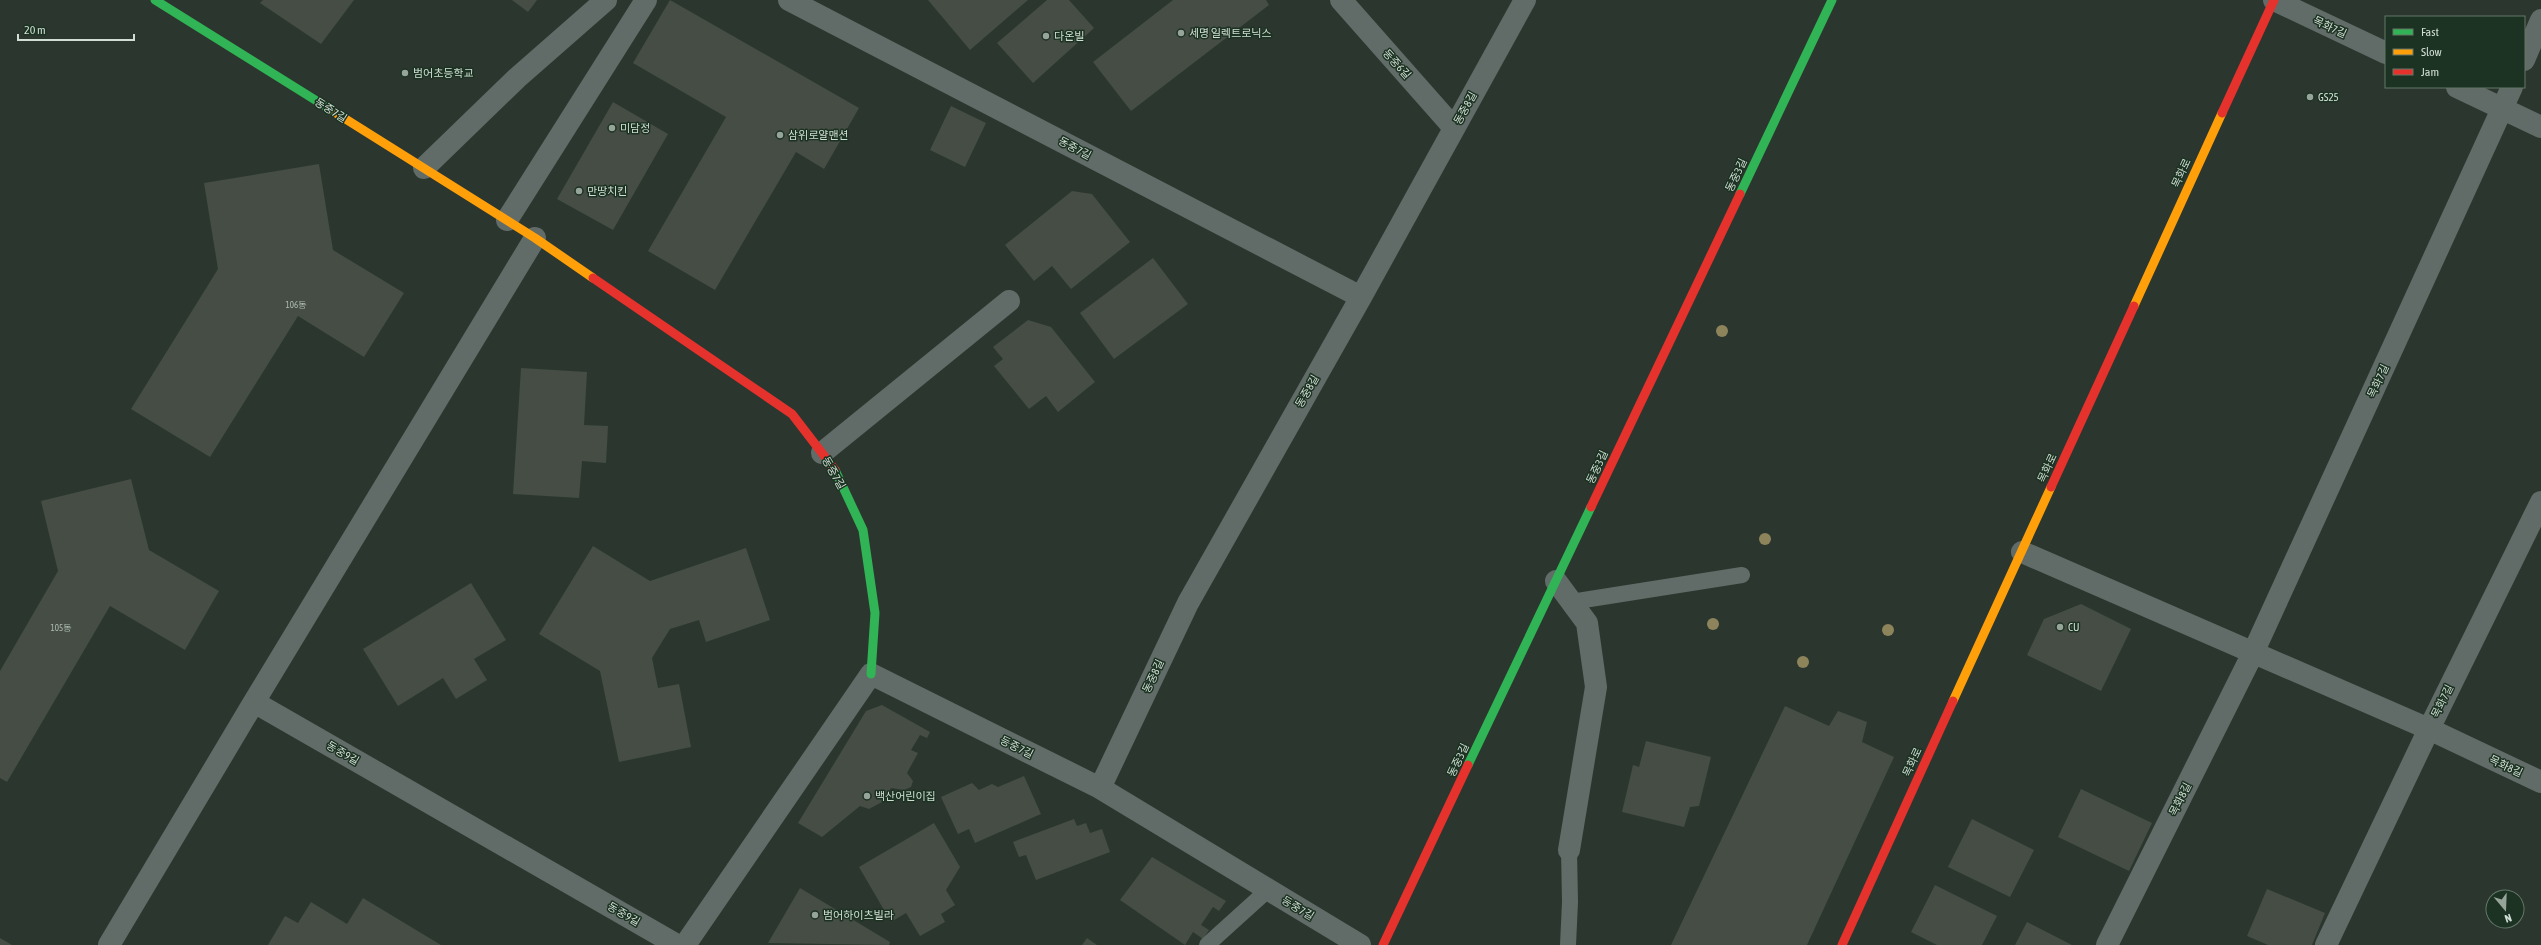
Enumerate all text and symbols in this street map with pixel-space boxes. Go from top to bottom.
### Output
street label: 목화7길 [2311,14,2349,40]
scale bar [18,16,134,42]
legend [2385,16,2525,88]
text: 20 m [24,23,46,37]
text: Fast [2421,25,2439,39]
place label: 세명 일렉트로닉스 [1189,27,1271,39]
marker: 세명 일렉트로닉스 [1176,28,1186,38]
place label: 다온빌 [1054,30,1084,42]
marker: 다온빌 [1041,31,1051,41]
text: Slow [2421,45,2442,59]
street label: 동중6길 [1381,47,1413,81]
text: Jam [2421,65,2439,79]
place label: 범어초등학교 [413,67,474,79]
marker: 범어초등학교 [400,68,410,78]
street label: 동중8길 [1451,90,1479,126]
place label: GS25 [2318,91,2339,103]
marker: GS25 [2305,92,2315,102]
street label: 동중7길 [313,95,349,125]
place label: 미담정 [620,122,650,134]
marker: 미담정 [607,123,617,133]
place label: 삼위로얄맨션 [788,129,849,141]
marker: 삼위로얄맨션 [775,130,785,140]
street label: 동중7길 [1056,134,1094,162]
street label: 동중3길 [1723,156,1749,194]
street label: 목화로 [2169,157,2193,189]
place label: 만땅치킨 [587,185,627,197]
marker: 만땅치킨 [574,186,584,196]
house number: 106동 [286,300,306,310]
street label: 목화7길 [2365,362,2391,400]
street label: 동중8길 [1293,373,1321,409]
street label: 동중3길 [1584,448,1610,486]
street label: 목화로 [2035,452,2059,484]
street label: 동중7길 [820,455,848,491]
place label: CU [2068,621,2079,633]
marker: CU [2055,622,2065,632]
house number: 105동 [51,623,71,633]
street label: 동중8길 [1140,657,1166,695]
street label: 목화7길 [2429,682,2455,720]
street label: 동중7길 [998,734,1036,760]
street label: 동중9길 [325,739,361,767]
street label: 동중3길 [1445,741,1471,779]
street label: 목화로 [1900,746,1924,778]
street label: 목화8길 [2487,753,2525,779]
street label: 목화8길 [2167,780,2193,818]
place label: 백산어린이집 [875,790,936,802]
marker: 백산어린이집 [862,791,872,801]
north arrow [2485,889,2525,929]
street label: 동중7길 [1280,894,1316,922]
street label: 동중9길 [606,900,642,928]
place label: 범어하이츠빌라 [823,909,894,921]
marker: 범어하이츠빌라 [810,910,820,920]
text: N [2503,912,2513,925]

